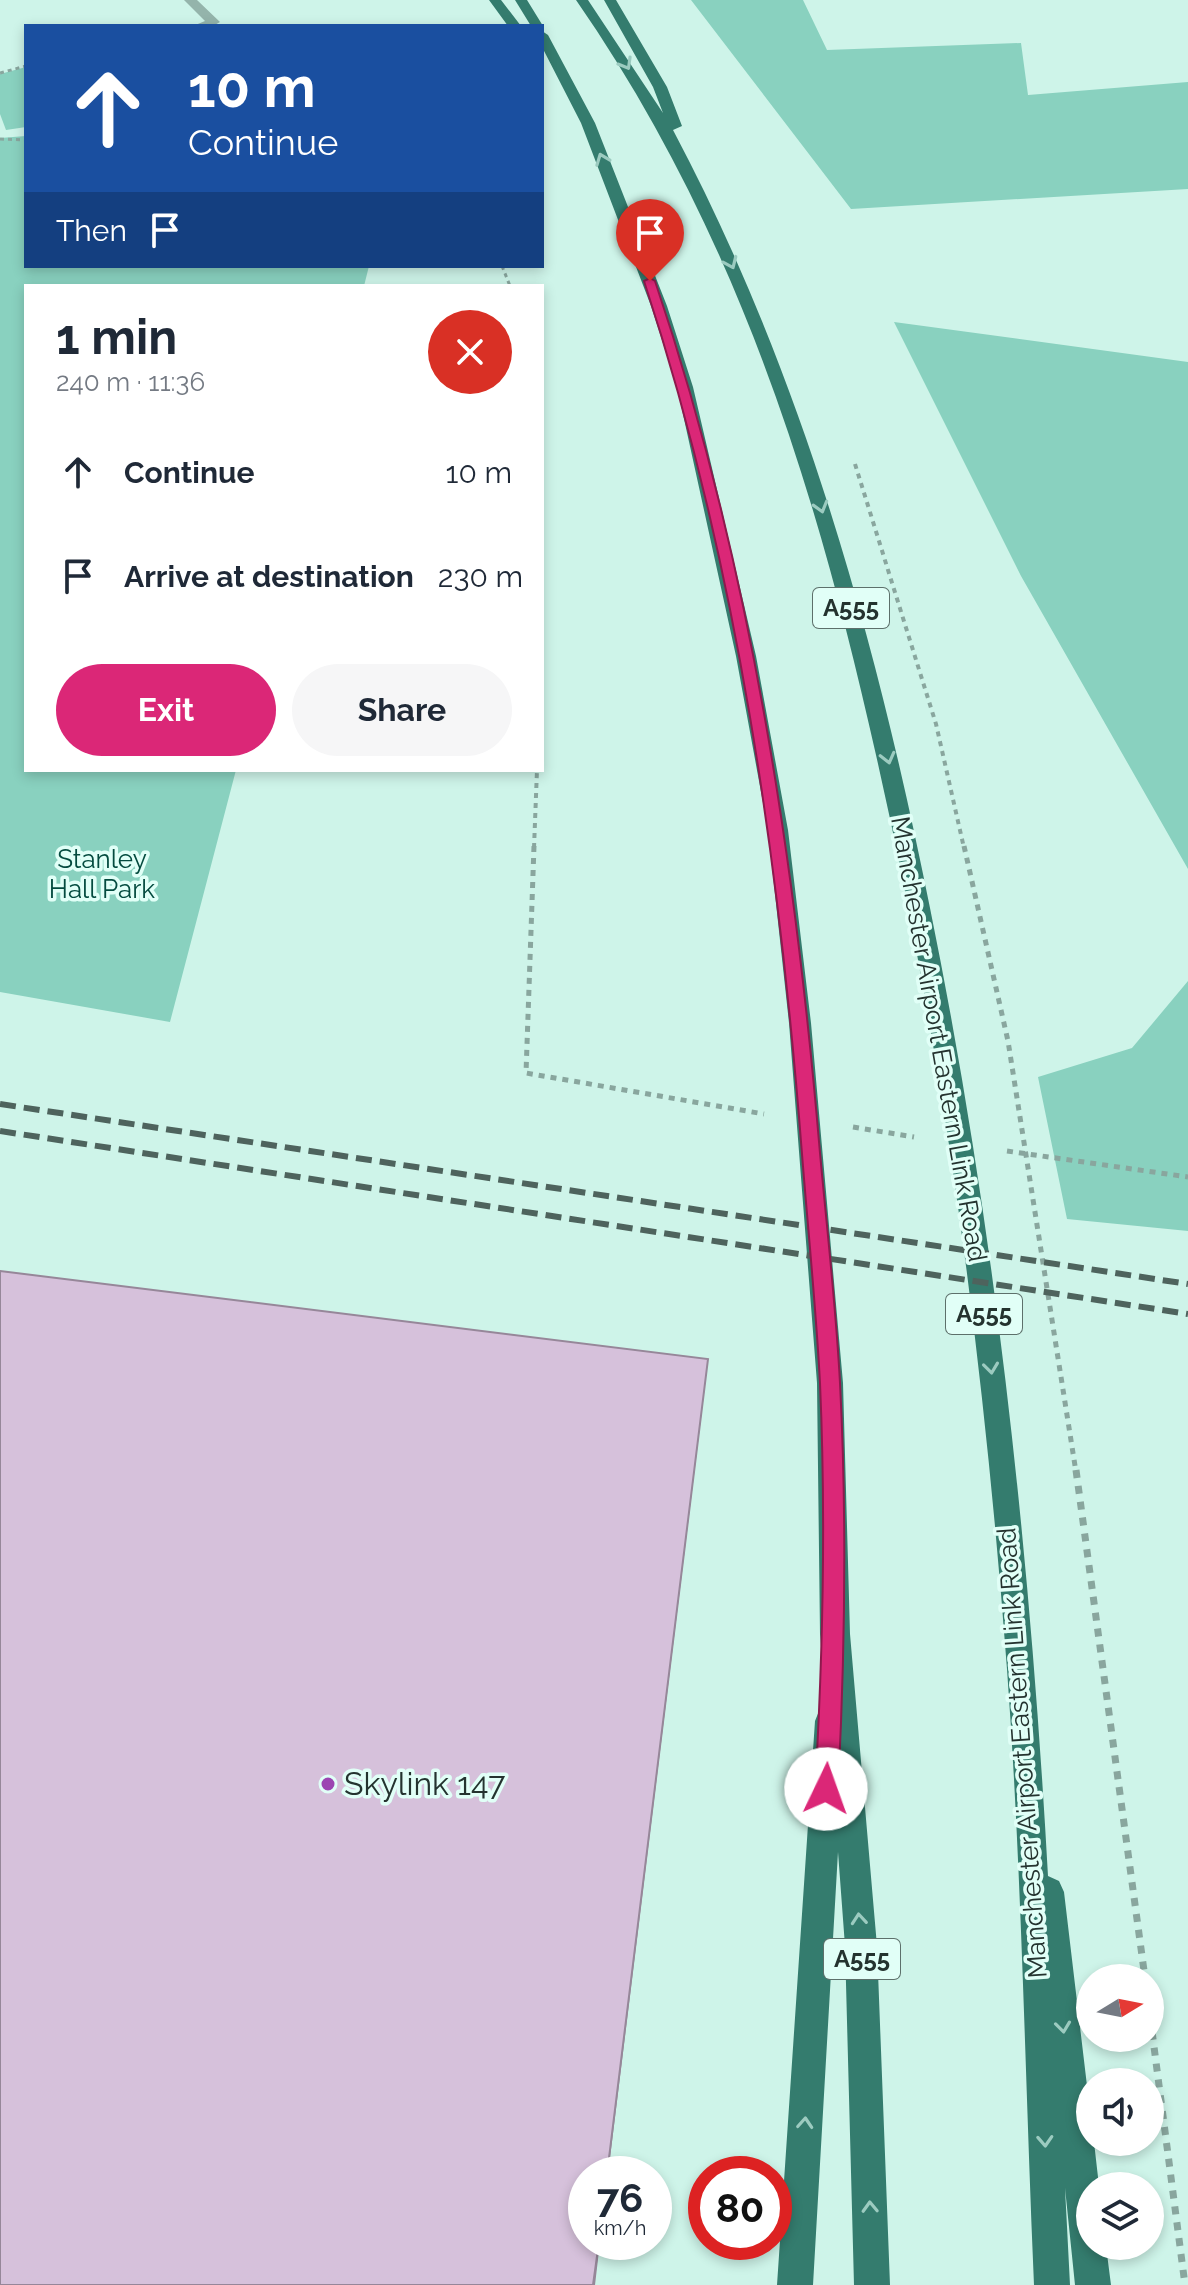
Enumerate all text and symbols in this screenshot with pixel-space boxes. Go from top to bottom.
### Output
text: 10 m [188,54,316,120]
one-way arrow [616,55,632,70]
icon: ahead [56,56,160,160]
text: Continue [188,121,338,163]
one-way arrow [595,153,612,167]
pin [616,199,684,281]
icon: arrive [143,208,187,252]
icon: arrive [628,211,672,255]
text: Then [56,213,127,248]
one-way arrow [721,255,737,269]
text: 1 min [56,309,177,365]
button: close [428,310,512,394]
text: 240 m · 11:36 [56,367,205,397]
icon: ahead [56,450,100,494]
text: Continue [124,455,255,490]
text: 10 m [446,455,512,490]
one-way arrow [812,499,828,513]
icon: arrive [56,554,100,598]
text: Arrive at destination [124,559,414,594]
text: 230 m [438,559,523,594]
road number: A555 [813,588,889,628]
button: Exit [56,664,276,756]
button: Share [292,664,512,756]
one-way arrow [879,751,896,764]
street label: Manchester Airport Eastern Link Road [885,814,993,1264]
park label: Stanley Hall Park [49,844,155,904]
road number: A555 [946,1294,1022,1334]
one-way arrow [982,1361,999,1375]
street label: Manchester Airport Eastern Link Road [991,1527,1053,1979]
position arrow [784,1747,868,1831]
place label: Skylink 147 [344,1765,505,1802]
marker: Skylink 147 [319,1775,337,1793]
one-way arrow [851,1912,868,1925]
road number: A555 [824,1939,900,1979]
north arrow [1076,1964,1164,2052]
map controls [1076,1964,1164,2260]
one-way arrow [1055,2021,1072,2034]
button: sound [1076,2068,1164,2156]
one-way arrow [797,2116,814,2129]
one-way arrow [1036,2135,1053,2148]
speed limit sign: 80 [688,2156,792,2260]
button: layers [1076,2172,1164,2260]
text: 76 [597,2174,643,2221]
one-way arrow [861,2200,878,2213]
text: km/h [594,2216,646,2240]

